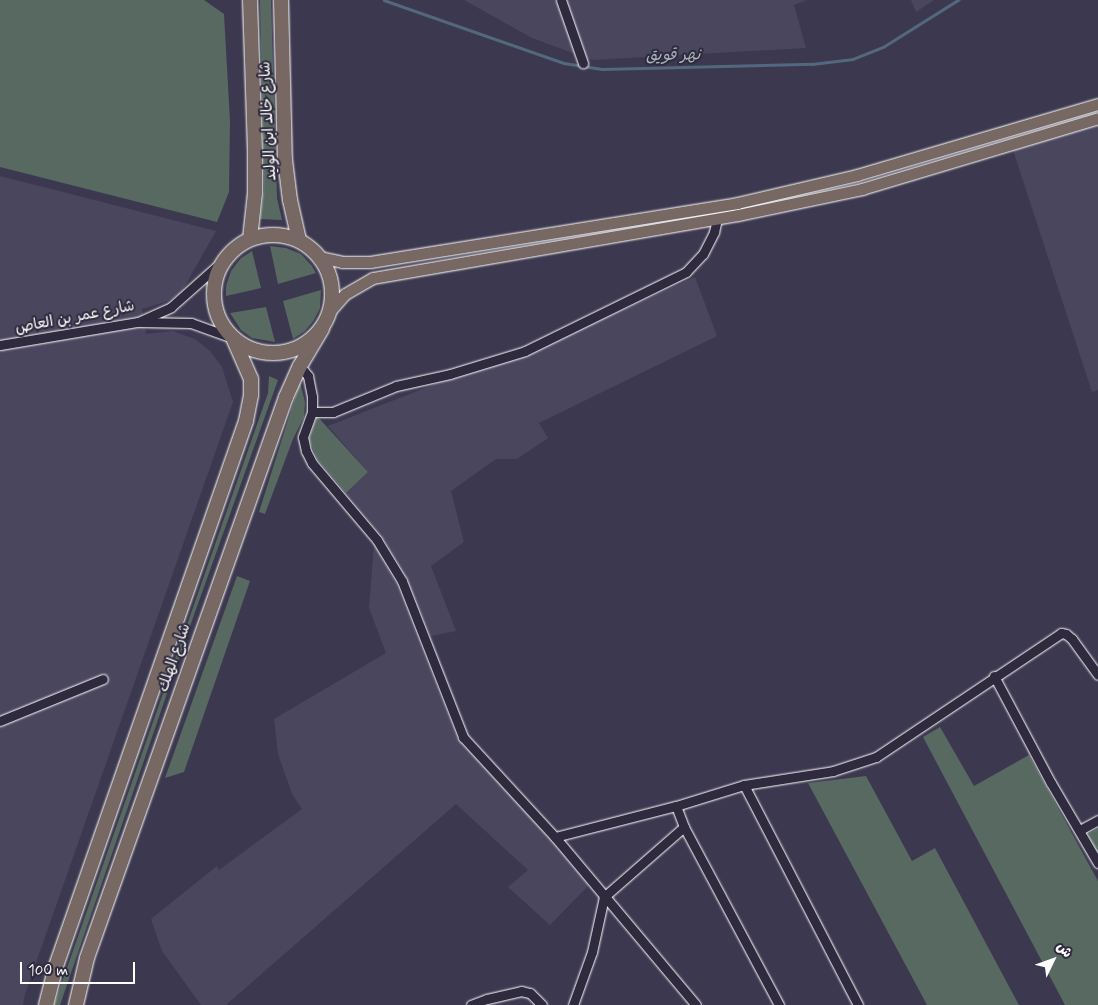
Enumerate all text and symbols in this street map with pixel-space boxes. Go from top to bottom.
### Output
water label: نهر قويق [645,46,701,66]
street label: شارع خالد ابن الوليد [257,61,281,181]
street label: شارع عمر بن العاص [14,298,136,338]
street label: شارع الهلك [155,621,195,695]
north arrow [1028,935,1078,985]
text: ش [1052,938,1076,962]
scale bar [22,952,138,984]
text: 100 m [28,961,68,981]

